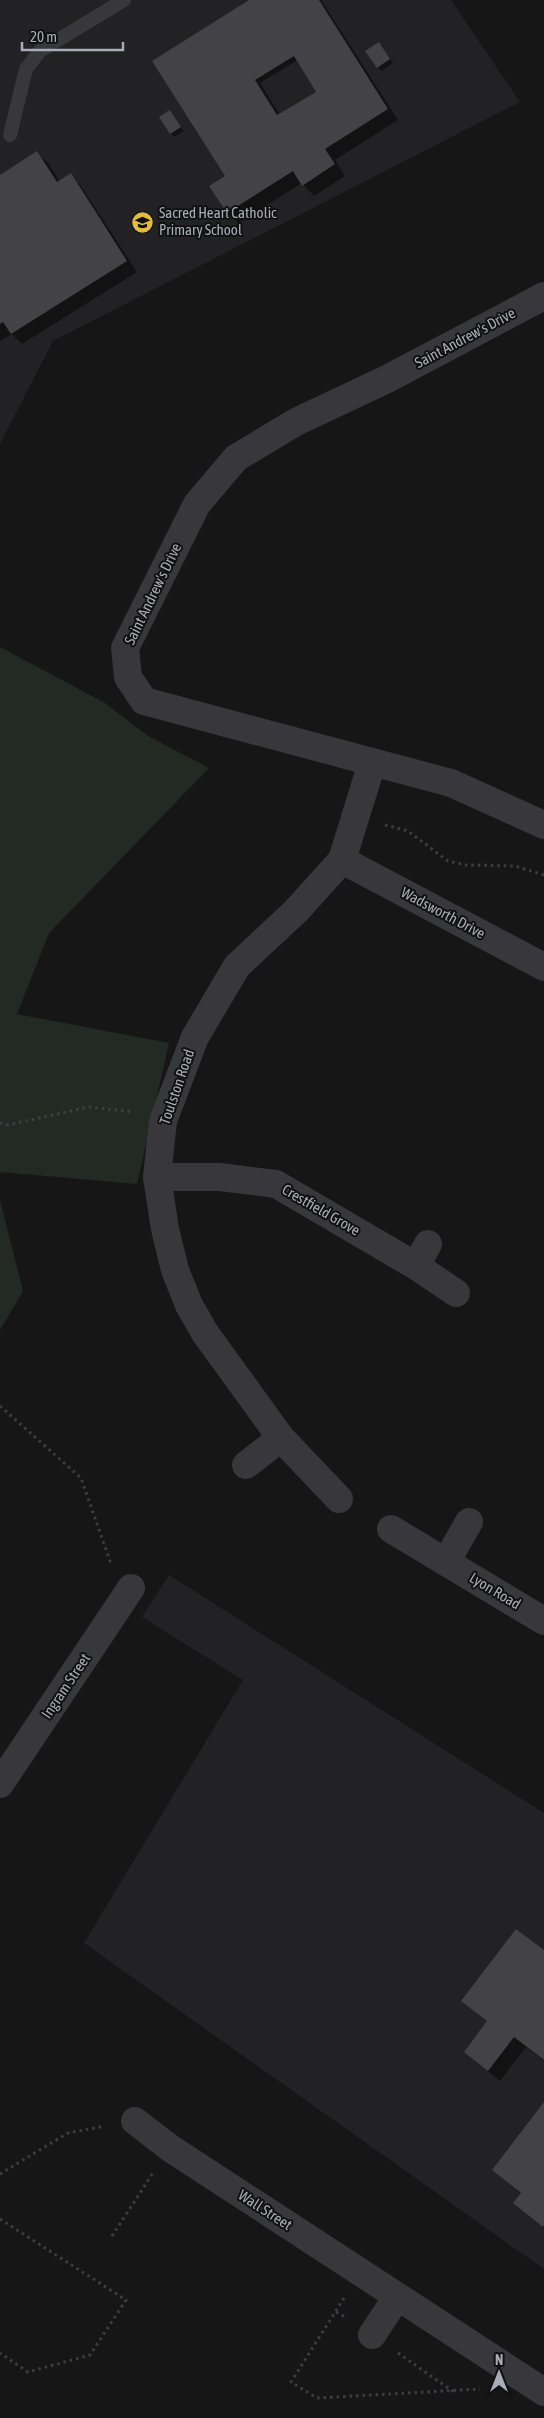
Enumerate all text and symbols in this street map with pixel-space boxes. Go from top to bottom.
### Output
scale bar [22,20,124,52]
text: 20 m [30,28,57,45]
place label: Sacred Heart Catholic Primary School [159,204,277,238]
school or university icon: Sacred Heart Catholic Primary School [131,210,155,234]
street label: Saint Andrew's Drive [412,304,518,371]
street label: Saint Andrew's Drive [121,540,185,647]
street label: Wadsworth Drive [398,883,488,942]
street label: Toulston Road [156,1047,197,1127]
street label: Crestfield Grove [279,1180,363,1239]
street label: Lyon Road [467,1569,524,1612]
street label: Ingram Street [38,1650,93,1721]
street label: Wall Street [235,2186,295,2233]
north arrow [474,2348,524,2398]
text: N [495,2352,503,2368]

